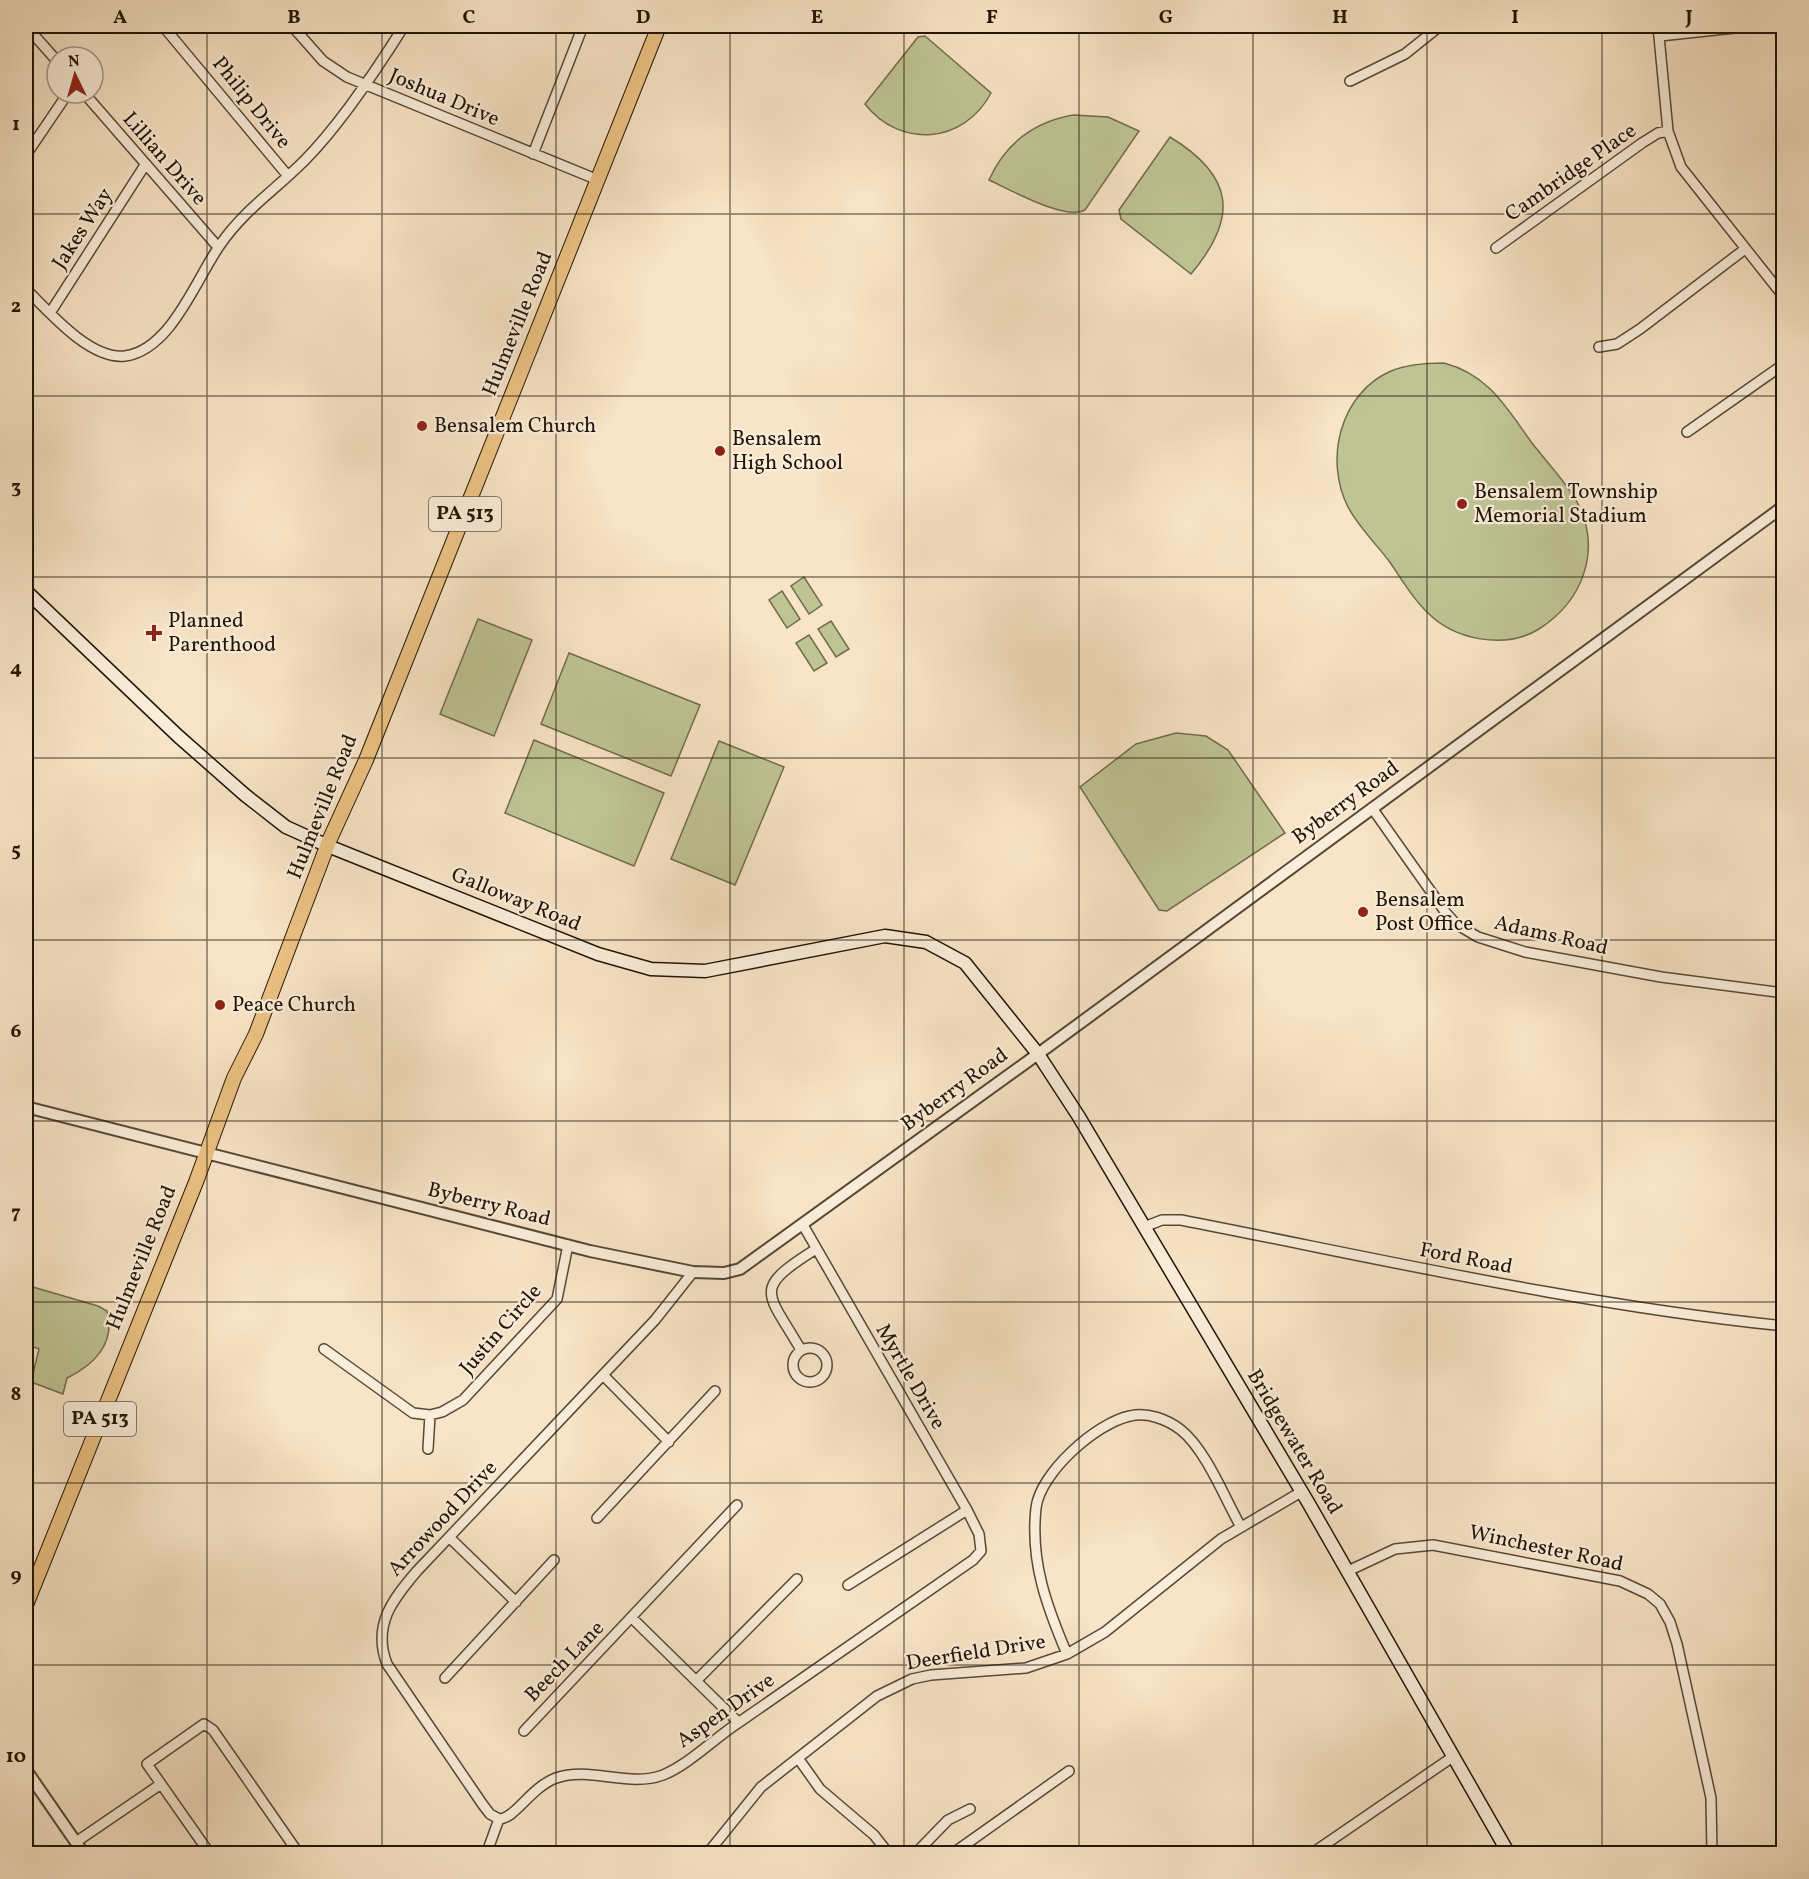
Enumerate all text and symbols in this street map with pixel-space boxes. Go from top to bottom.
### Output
text: A [113,4,127,32]
text: B [287,4,301,32]
text: C [463,4,476,32]
text: D [636,4,650,32]
text: E [811,4,823,32]
text: F [986,4,998,32]
text: G [1159,4,1173,32]
text: H [1332,4,1348,32]
text: I [1511,4,1519,32]
text: J [1684,4,1693,32]
north arrow [45,45,105,105]
text: N [67,51,81,74]
street label: Philip Drive [205,51,297,155]
street label: Joshua Drive [384,62,504,134]
street label: Lillian Drive [115,106,213,212]
text: 1 [12,111,20,139]
street label: Cambridge Place [1499,117,1643,229]
street label: Jakes Way [46,182,121,275]
street label: Hulmeville Road [476,247,560,401]
text: 2 [11,293,21,321]
place label: Bensalem Church [434,412,596,441]
marker: Bensalem Church [415,419,429,433]
place label: Bensalem High School [732,425,843,478]
marker: Bensalem High School [713,444,727,458]
text: 3 [11,474,21,502]
place label: Bensalem Township Memorial Stadium [1474,478,1658,531]
road number: PA 513 [429,497,501,531]
marker: Bensalem Township Memorial Stadium [1455,497,1469,511]
place label: Planned Parenthood [168,607,276,660]
marker: Planned Parenthood [145,624,163,642]
text: 4 [10,655,22,683]
street label: Hulmeville Road [281,730,365,884]
street label: Byberry Road [1287,754,1405,852]
text: 5 [11,837,21,865]
street label: Galloway Road [447,861,585,939]
place label: Bensalem Post Office [1375,886,1473,939]
marker: Bensalem Post Office [1356,905,1370,919]
street label: Adams Road [1491,909,1611,963]
place label: Peace Church [232,991,356,1020]
marker: Peace Church [213,998,227,1012]
text: 6 [11,1018,22,1046]
street label: Byberry Road [896,1041,1014,1139]
street label: Byberry Road [424,1176,554,1234]
street label: Hulmeville Road [100,1181,184,1335]
text: 7 [11,1199,21,1227]
street label: Ford Road [1417,1236,1515,1282]
street label: Justin Circle [453,1278,549,1382]
street label: Myrtle Drive [868,1319,952,1435]
street label: Bridgewater Road [1239,1364,1349,1520]
text: 8 [11,1381,21,1409]
road number: PA 513 [64,1402,136,1436]
street label: Arrowood Drive [382,1455,504,1583]
street label: Winchester Road [1466,1518,1626,1580]
text: 9 [10,1562,22,1590]
street label: Beech Lane [519,1615,611,1709]
street label: Deerfield Drive [904,1628,1048,1678]
street label: Aspen Drive [671,1666,781,1756]
text: 10 [6,1743,26,1771]

